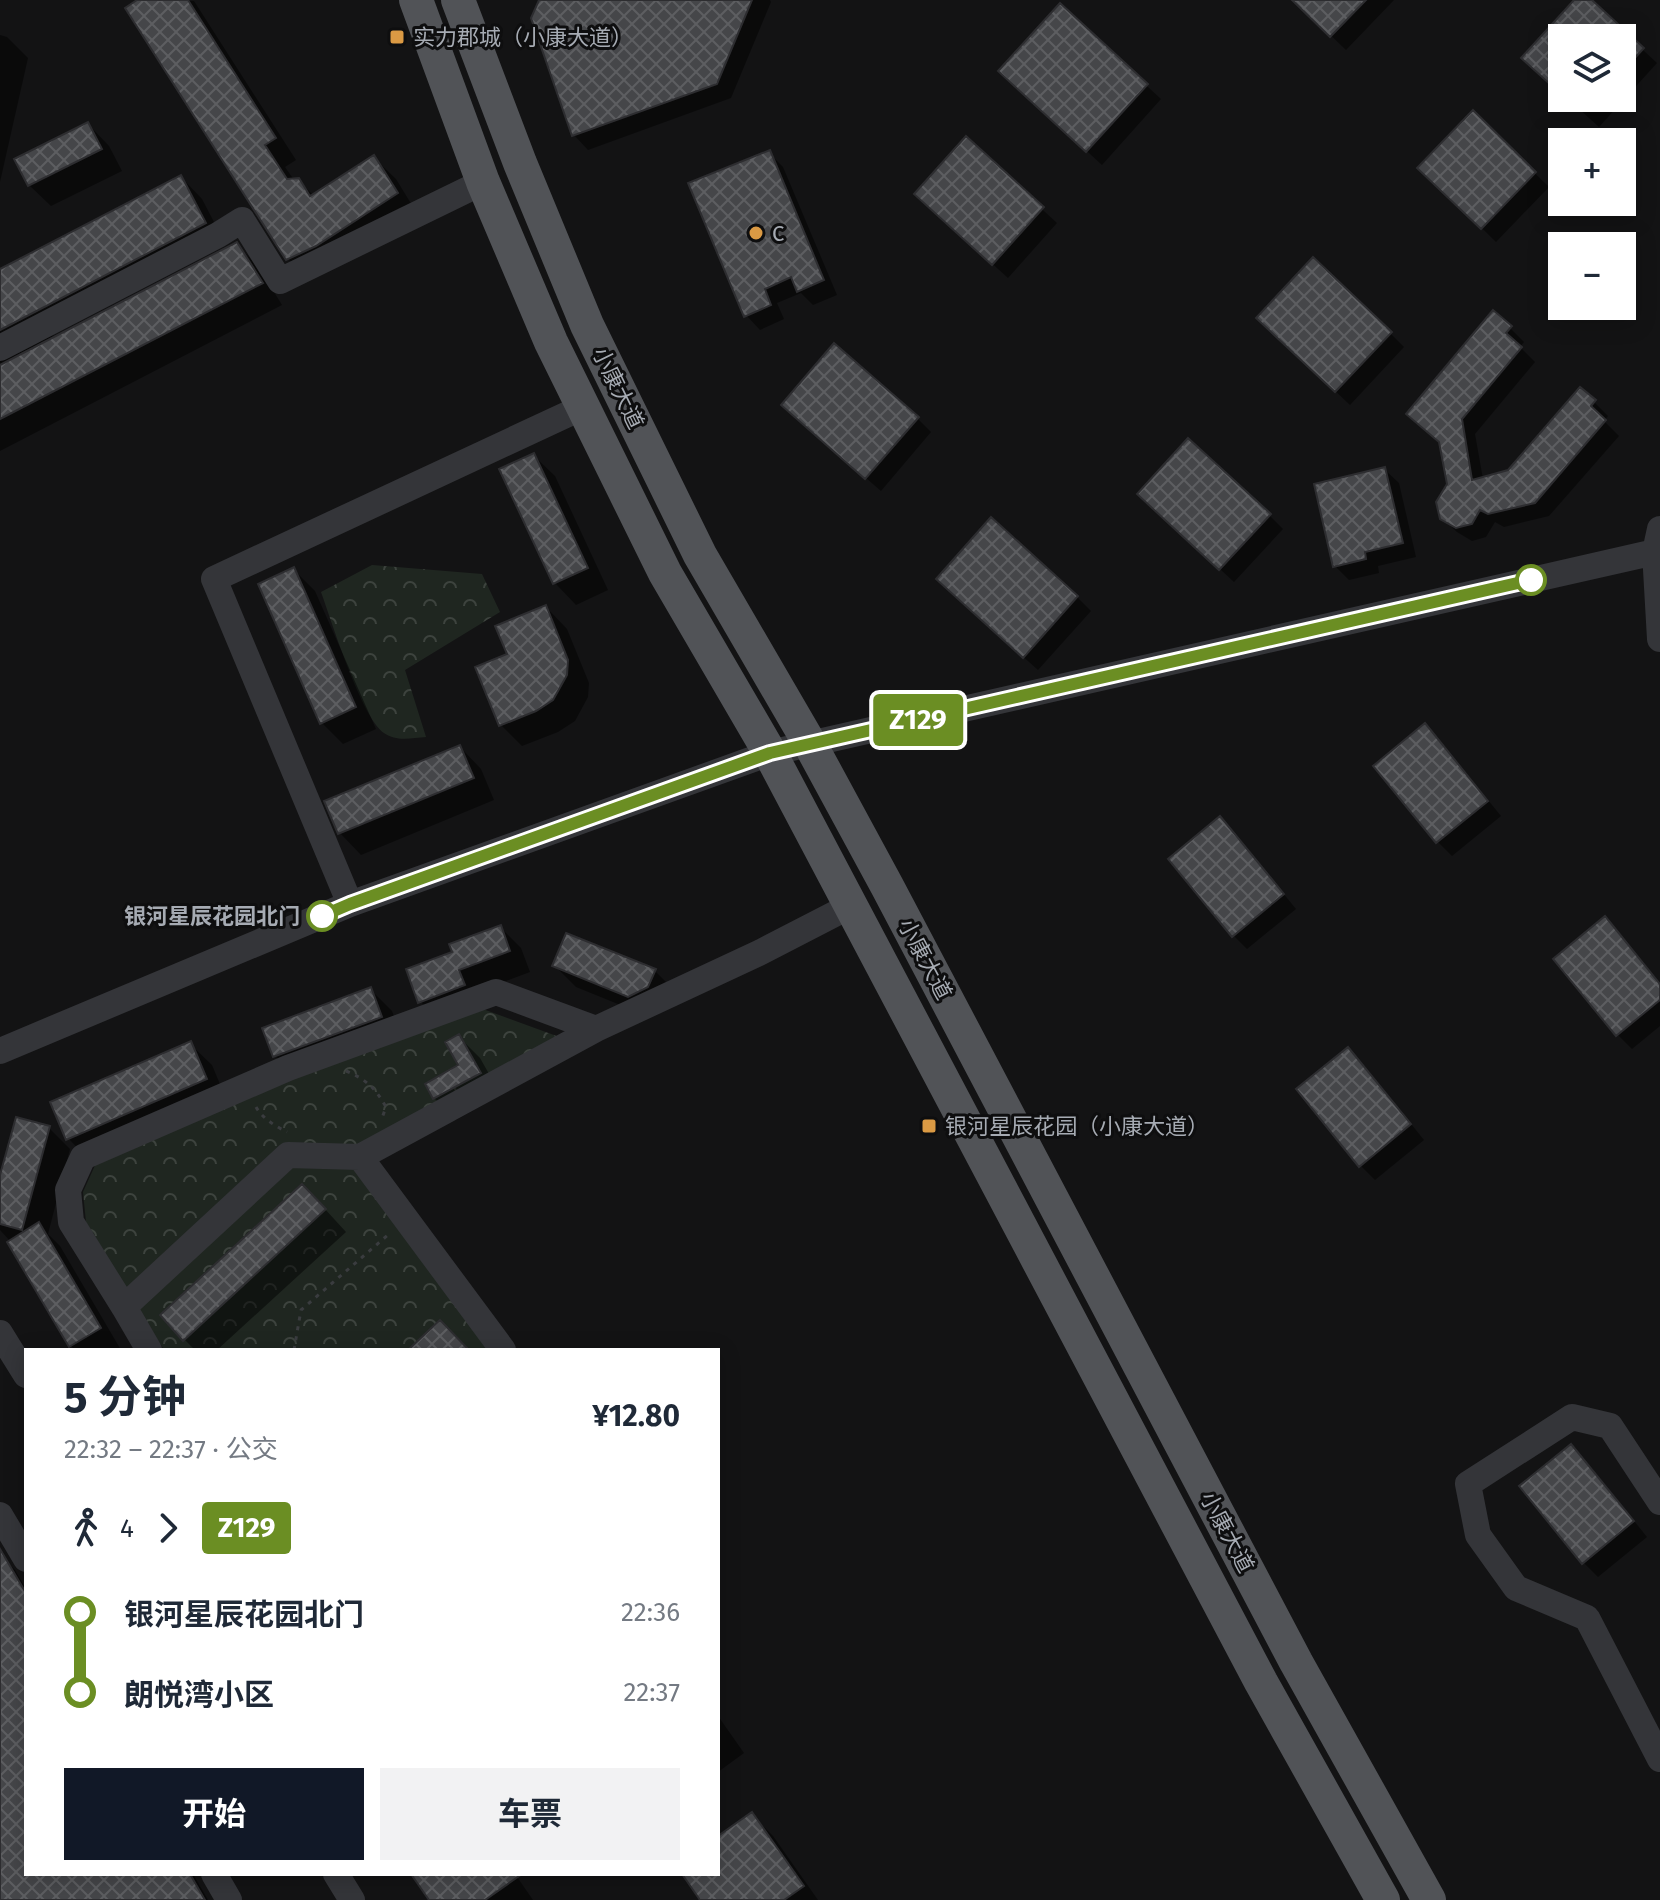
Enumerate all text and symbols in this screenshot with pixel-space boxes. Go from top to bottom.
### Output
place label: 实力郡城（小康大道） [413,24,633,51]
map controls [1548,24,1636,320]
button: layers [1548,24,1636,112]
marker: 实力郡城（小康大道） [388,28,406,46]
button: + [1548,128,1636,216]
place label: C [772,220,784,247]
marker: C [747,224,765,242]
button: − [1548,232,1636,320]
street label: 小康大道 [587,343,649,433]
unlabelled marker [1516,565,1546,595]
line badge: Z129 [862,694,974,746]
text: Z129 [889,703,947,736]
marker: 银河星辰花园北门 [307,901,337,931]
place label: 银河星辰花园北门 [124,903,300,930]
street label: 小康大道 [892,914,958,1004]
place label: 银河星辰花园（小康大道） [945,1113,1209,1140]
marker: 银河星辰花园（小康大道） [920,1117,938,1135]
text: 5 分钟 [64,1371,186,1424]
text: ¥12.80 [592,1398,680,1434]
text: 22:32 – 22:37 · 公交 [64,1434,278,1465]
street label: 小康大道 [1194,1487,1260,1577]
icon: walk [64,1506,108,1550]
icon: forward [146,1506,190,1550]
text: Z129 [218,1511,275,1544]
text: 4 [120,1513,134,1544]
text: 银河星辰花园北门 [124,1597,364,1633]
text: 22:36 [621,1597,680,1628]
text: 朗悦湾小区 [124,1677,274,1713]
text: 22:37 [623,1677,680,1708]
button: 开始 [64,1768,364,1860]
button: 车票 [380,1768,680,1860]

